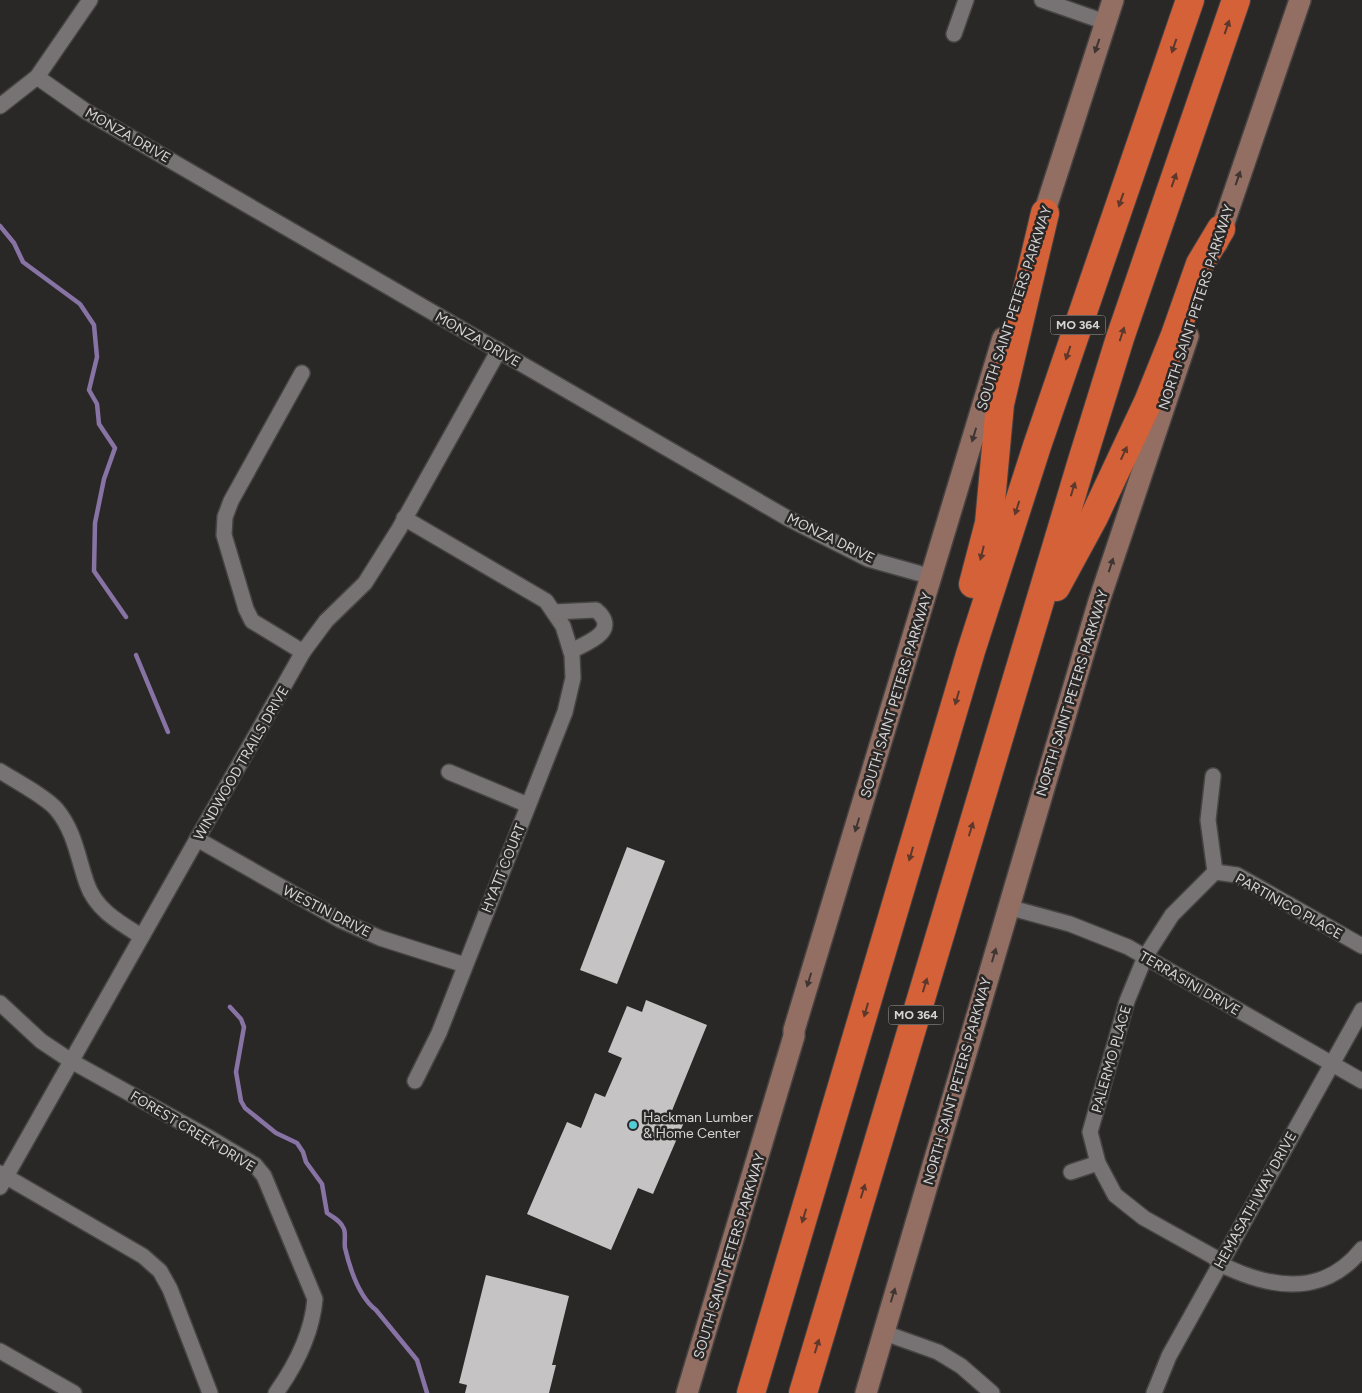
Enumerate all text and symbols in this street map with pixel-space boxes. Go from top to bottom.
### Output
one-way arrow [1224,19,1231,34]
one-way arrow [1093,39,1101,54]
one-way arrow [1170,39,1178,54]
street label: MONZA DRIVE [82,104,173,167]
one-way arrow [1235,170,1243,185]
one-way arrow [1170,172,1178,187]
one-way arrow [1117,192,1124,207]
street label: NORTH SAINT PETERS PARKWAY [1155,202,1238,412]
street label: SOUTH SAINT PETERS PARKWAY [973,203,1056,412]
street label: MONZA DRIVE [432,308,523,371]
road number: MO 364 [1050,316,1106,334]
one-way arrow [1118,326,1126,341]
one-way arrow [1064,346,1071,361]
one-way arrow [970,427,978,442]
one-way arrow [1120,446,1128,460]
one-way arrow [1070,482,1078,497]
one-way arrow [1013,500,1020,515]
street label: MONZA DRIVE [784,510,877,567]
one-way arrow [978,546,986,561]
one-way arrow [1107,557,1115,572]
street label: NORTH SAINT PETERS PARKWAY [1033,587,1112,798]
street label: SOUTH SAINT PETERS PARKWAY [857,590,936,800]
street label: WINDWOOD TRAILS DRIVE [190,683,293,843]
one-way arrow [953,690,961,706]
one-way arrow [852,817,860,832]
street label: HYATT COURT [478,821,529,915]
one-way arrow [968,821,976,836]
one-way arrow [907,846,915,861]
street label: PARTINICO PLACE [1232,870,1345,943]
street label: WESTIN DRIVE [280,882,374,941]
one-way arrow [990,947,998,963]
street label: TERRASINI DRIVE [1136,948,1243,1019]
one-way arrow [805,973,813,988]
street label: NORTH SAINT PETERS PARKWAY [920,975,995,1187]
one-way arrow [921,977,929,992]
one-way arrow [861,1002,869,1017]
street label: PALERMO PLACE [1088,1003,1135,1115]
road number: MO 364 [888,1006,944,1024]
street label: FOREST CREEK DRIVE [127,1087,258,1176]
place label: Hackman Lumber & Home Center [643,1109,753,1142]
marker: Hackman Lumber & Home Center [627,1119,639,1131]
street label: HEMASATH WAY DRIVE [1211,1129,1300,1272]
street label: SOUTH SAINT PETERS PARKWAY [690,1151,769,1361]
one-way arrow [859,1183,867,1198]
one-way arrow [800,1208,808,1223]
one-way arrow [890,1288,898,1303]
one-way arrow [813,1339,821,1354]

